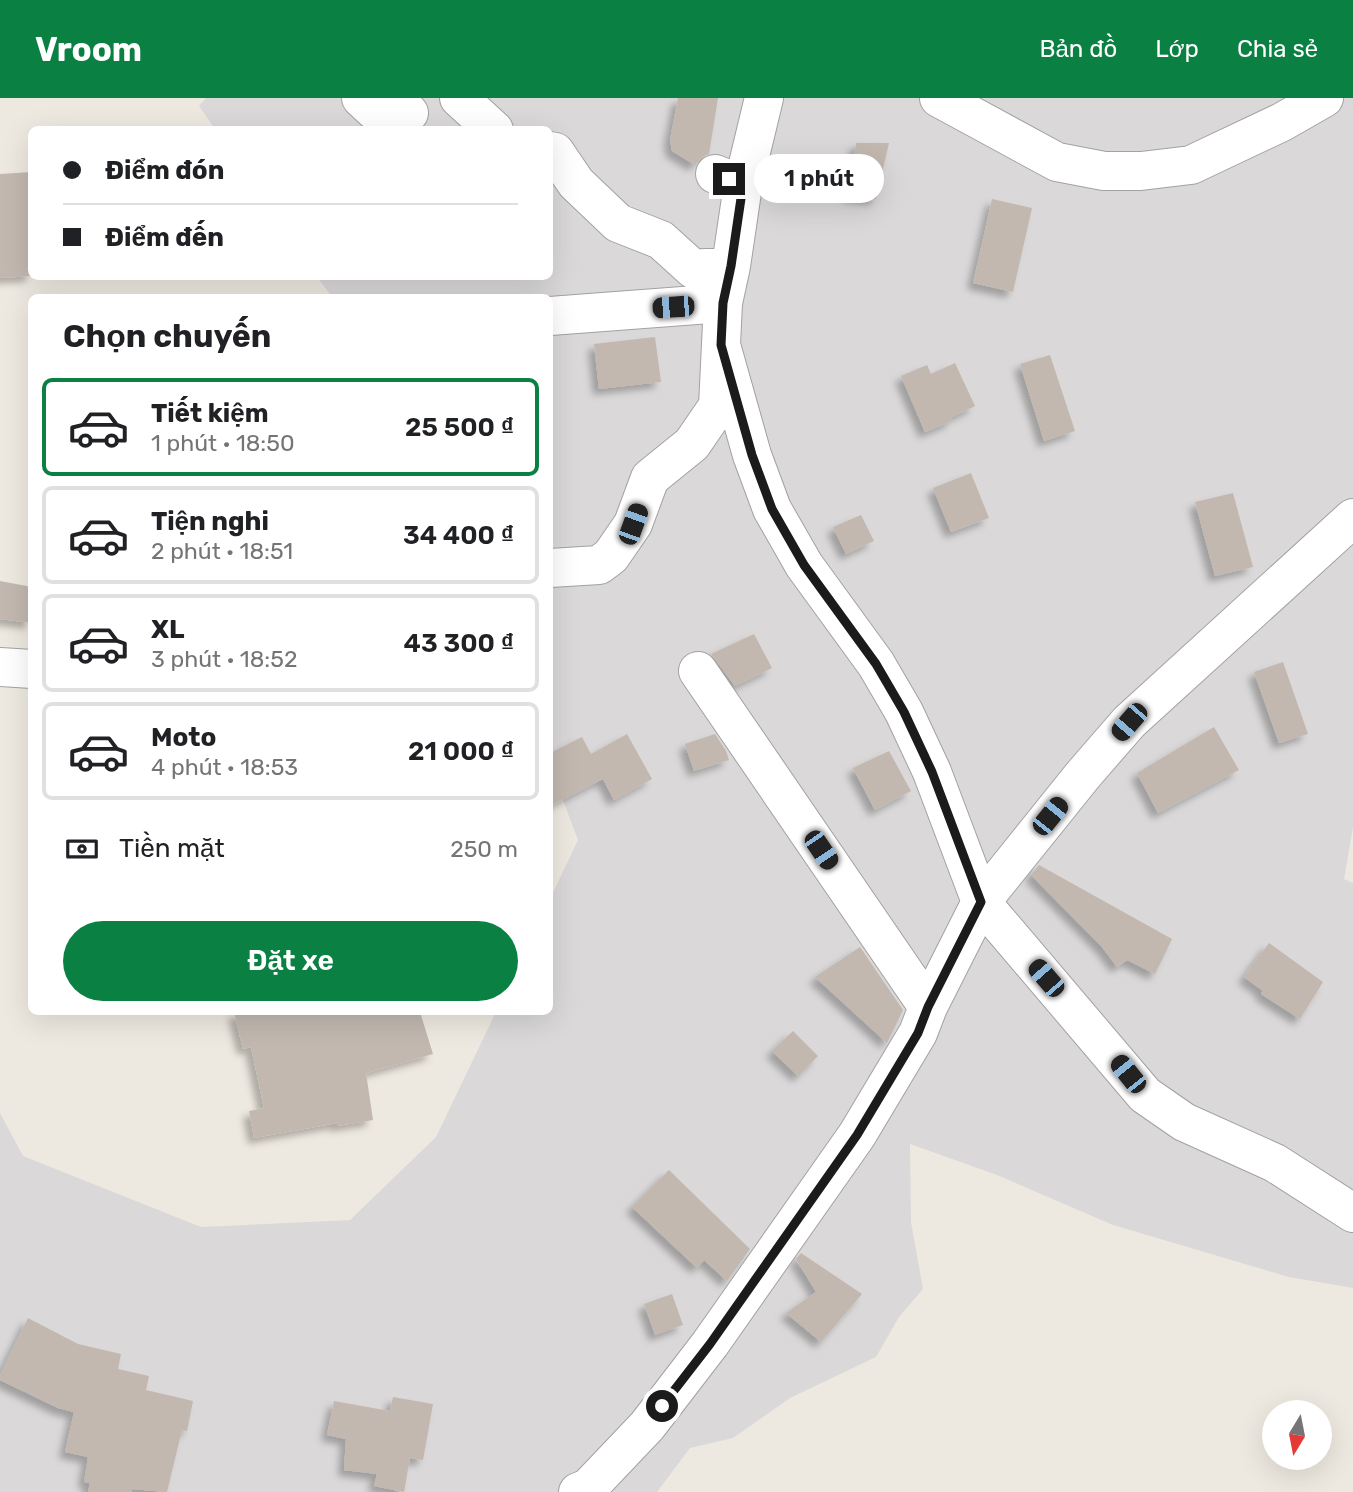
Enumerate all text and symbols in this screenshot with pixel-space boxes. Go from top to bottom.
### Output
text: Vroom [35,30,142,69]
text: Bản đồ [1039,35,1117,63]
text: Lớp [1155,35,1199,63]
text: Chia sẻ [1237,35,1318,63]
callout: 1 phút [754,154,883,204]
text: Điểm đón [105,155,224,186]
route end [713,163,745,195]
text: 1 phút [784,164,854,192]
text: Điểm đến [105,222,224,253]
car [652,295,695,319]
text: Chọn chuyến [63,317,271,355]
icon: car [67,396,130,459]
text: Tiết kiệm [151,398,269,429]
text: 25 500 ₫ [405,412,514,443]
text: 1 phút · 18:50 [151,429,295,457]
car [616,501,651,547]
icon: car [67,504,130,567]
text: Tiện nghi [151,506,269,537]
text: 34 400 ₫ [403,520,514,551]
text: 2 phút · 18:51 [151,537,293,565]
icon: car [67,612,130,675]
text: XL [151,614,184,645]
text: 43 300 ₫ [404,628,514,659]
text: 3 phút · 18:52 [151,645,297,673]
car [1108,699,1151,745]
icon: car [67,720,130,783]
text: Moto [151,722,216,753]
text: 21 000 ₫ [408,736,514,767]
text: 4 phút · 18:53 [151,753,298,781]
car [1029,793,1072,839]
car [801,827,842,873]
icon: cash [63,830,101,868]
text: Tiền mặt [119,833,225,864]
text: 250 m [450,835,518,863]
button: Đặt xe [63,921,518,1001]
car [1025,955,1068,1001]
car [1107,1051,1150,1097]
route start [646,1390,678,1422]
north arrow [1262,1400,1332,1470]
map controls [1262,1400,1332,1470]

